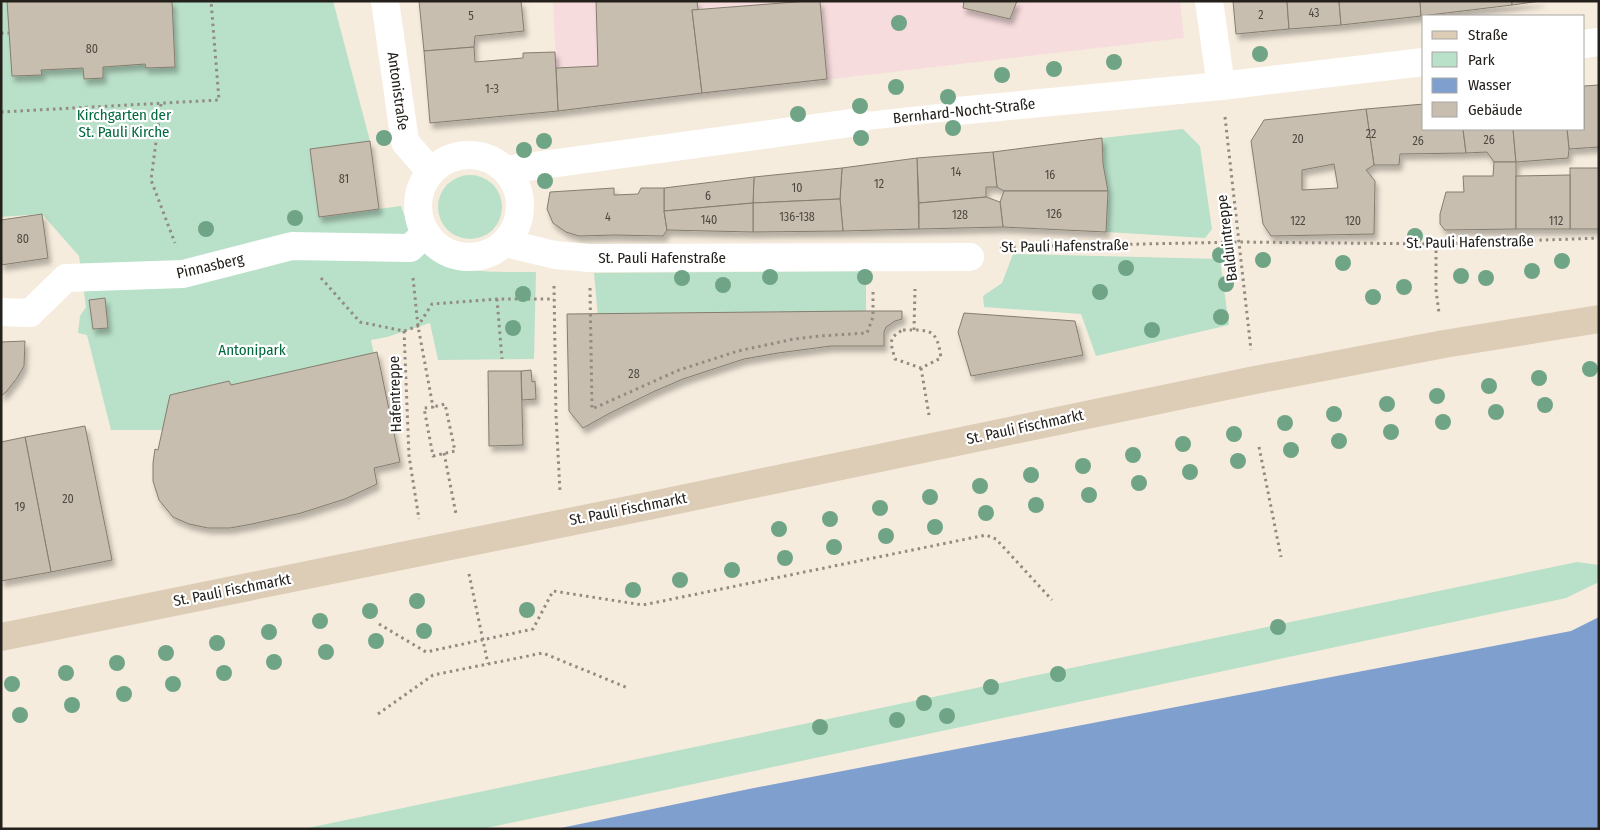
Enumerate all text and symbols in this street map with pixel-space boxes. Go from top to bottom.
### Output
house number: 43 [1308,6,1320,20]
house number: 2 [1258,8,1264,22]
house number: 5 [468,9,474,23]
legend [1422,15,1585,130]
text: Straße [1468,26,1508,44]
house number: 80 [86,42,98,56]
street label: Antonistraße [384,51,412,131]
text: Park [1468,51,1495,69]
text: Wasser [1468,76,1512,94]
house number: 1-3 [485,82,499,96]
street label: Bernhard-Nocht-Straße [892,95,1036,127]
text: Gebäude [1468,101,1523,119]
park label: Kirchgarten der St. Pauli Kirche [77,106,172,141]
house number: 22 [1366,127,1376,141]
house number: 20 [1292,132,1304,146]
house number: 26 [1483,133,1495,147]
house number: 26 [1412,134,1424,148]
house number: 14 [951,165,961,179]
house number: 16 [1045,168,1055,182]
house number: 81 [339,172,349,186]
house number: 12 [874,177,884,191]
house number: 10 [792,181,802,195]
house number: 6 [705,189,711,203]
street label: Balduintreppe [1213,194,1241,282]
house number: 126 [1046,207,1062,221]
house number: 128 [952,208,968,222]
house number: 4 [605,210,611,224]
house number: 136-138 [779,210,815,224]
house number: 140 [701,213,717,227]
house number: 122 [1290,214,1306,228]
house number: 120 [1345,214,1361,228]
house number: 112 [1549,214,1563,228]
house number: 80 [17,232,29,246]
street label: St. Pauli Hafenstraße [1406,232,1534,252]
street label: St. Pauli Hafenstraße [1001,236,1129,256]
street label: St. Pauli Hafenstraße [598,249,726,267]
street label: Pinnasberg [175,250,245,282]
park label: Antonipark [218,341,286,359]
street label: Hafentreppe [385,355,405,433]
house number: 28 [628,367,640,381]
street label: St. Pauli Fischmarkt [965,406,1085,448]
street label: St. Pauli Fischmarkt [568,489,688,529]
house number: 20 [62,492,74,506]
house number: 19 [15,500,25,514]
street label: St. Pauli Fischmarkt [172,570,292,610]

